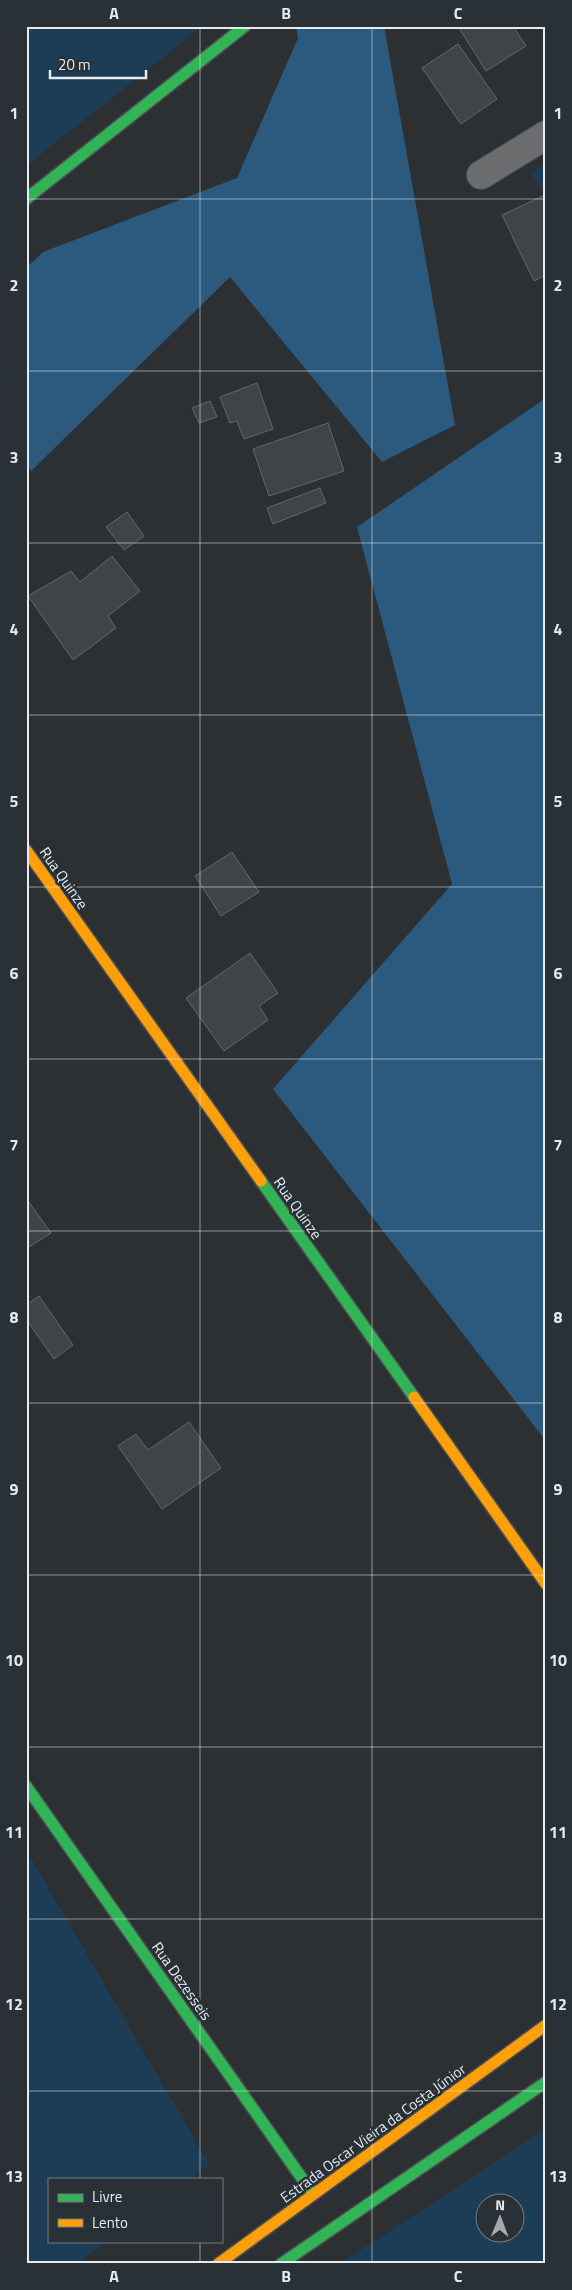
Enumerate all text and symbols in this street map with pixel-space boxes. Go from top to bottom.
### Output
text: A [109,1,119,25]
text: B [281,1,291,25]
text: C [454,1,463,25]
scale bar [50,48,146,80]
text: 20 m [58,53,91,76]
text: 1 [10,101,18,125]
text: 1 [554,101,562,125]
text: 2 [10,273,18,297]
text: 2 [554,273,562,297]
text: 3 [10,445,18,469]
text: 3 [554,445,562,469]
text: 4 [10,617,19,641]
text: 4 [554,617,563,641]
text: 5 [10,789,19,813]
text: 5 [554,789,563,813]
street label: Rua Quinze [34,842,94,914]
text: 6 [10,961,19,985]
text: 6 [554,961,563,985]
text: 7 [10,1133,18,1157]
text: 7 [554,1133,562,1157]
street label: Rua Quinze [268,1172,328,1244]
text: 8 [10,1305,19,1329]
text: 8 [554,1305,563,1329]
text: 9 [10,1477,19,1501]
text: 9 [554,1477,563,1501]
text: 10 [5,1648,23,1672]
text: 10 [549,1648,567,1672]
text: 11 [5,1820,23,1844]
text: 11 [549,1820,567,1844]
street label: Rua Dezesseis [146,1937,218,2025]
text: 12 [5,1992,23,2016]
text: 12 [549,1992,567,2016]
street label: Estrada Oscar Vieira da Costa Júnior [275,2058,471,2208]
text: 13 [5,2164,23,2188]
text: 13 [549,2164,567,2188]
legend [48,2178,222,2242]
text: Livre [92,2185,122,2208]
north arrow [474,2192,524,2242]
text: N [495,2194,505,2215]
text: Lento [92,2211,128,2234]
text: A [109,2264,119,2288]
text: B [281,2264,291,2288]
text: C [454,2264,463,2288]

